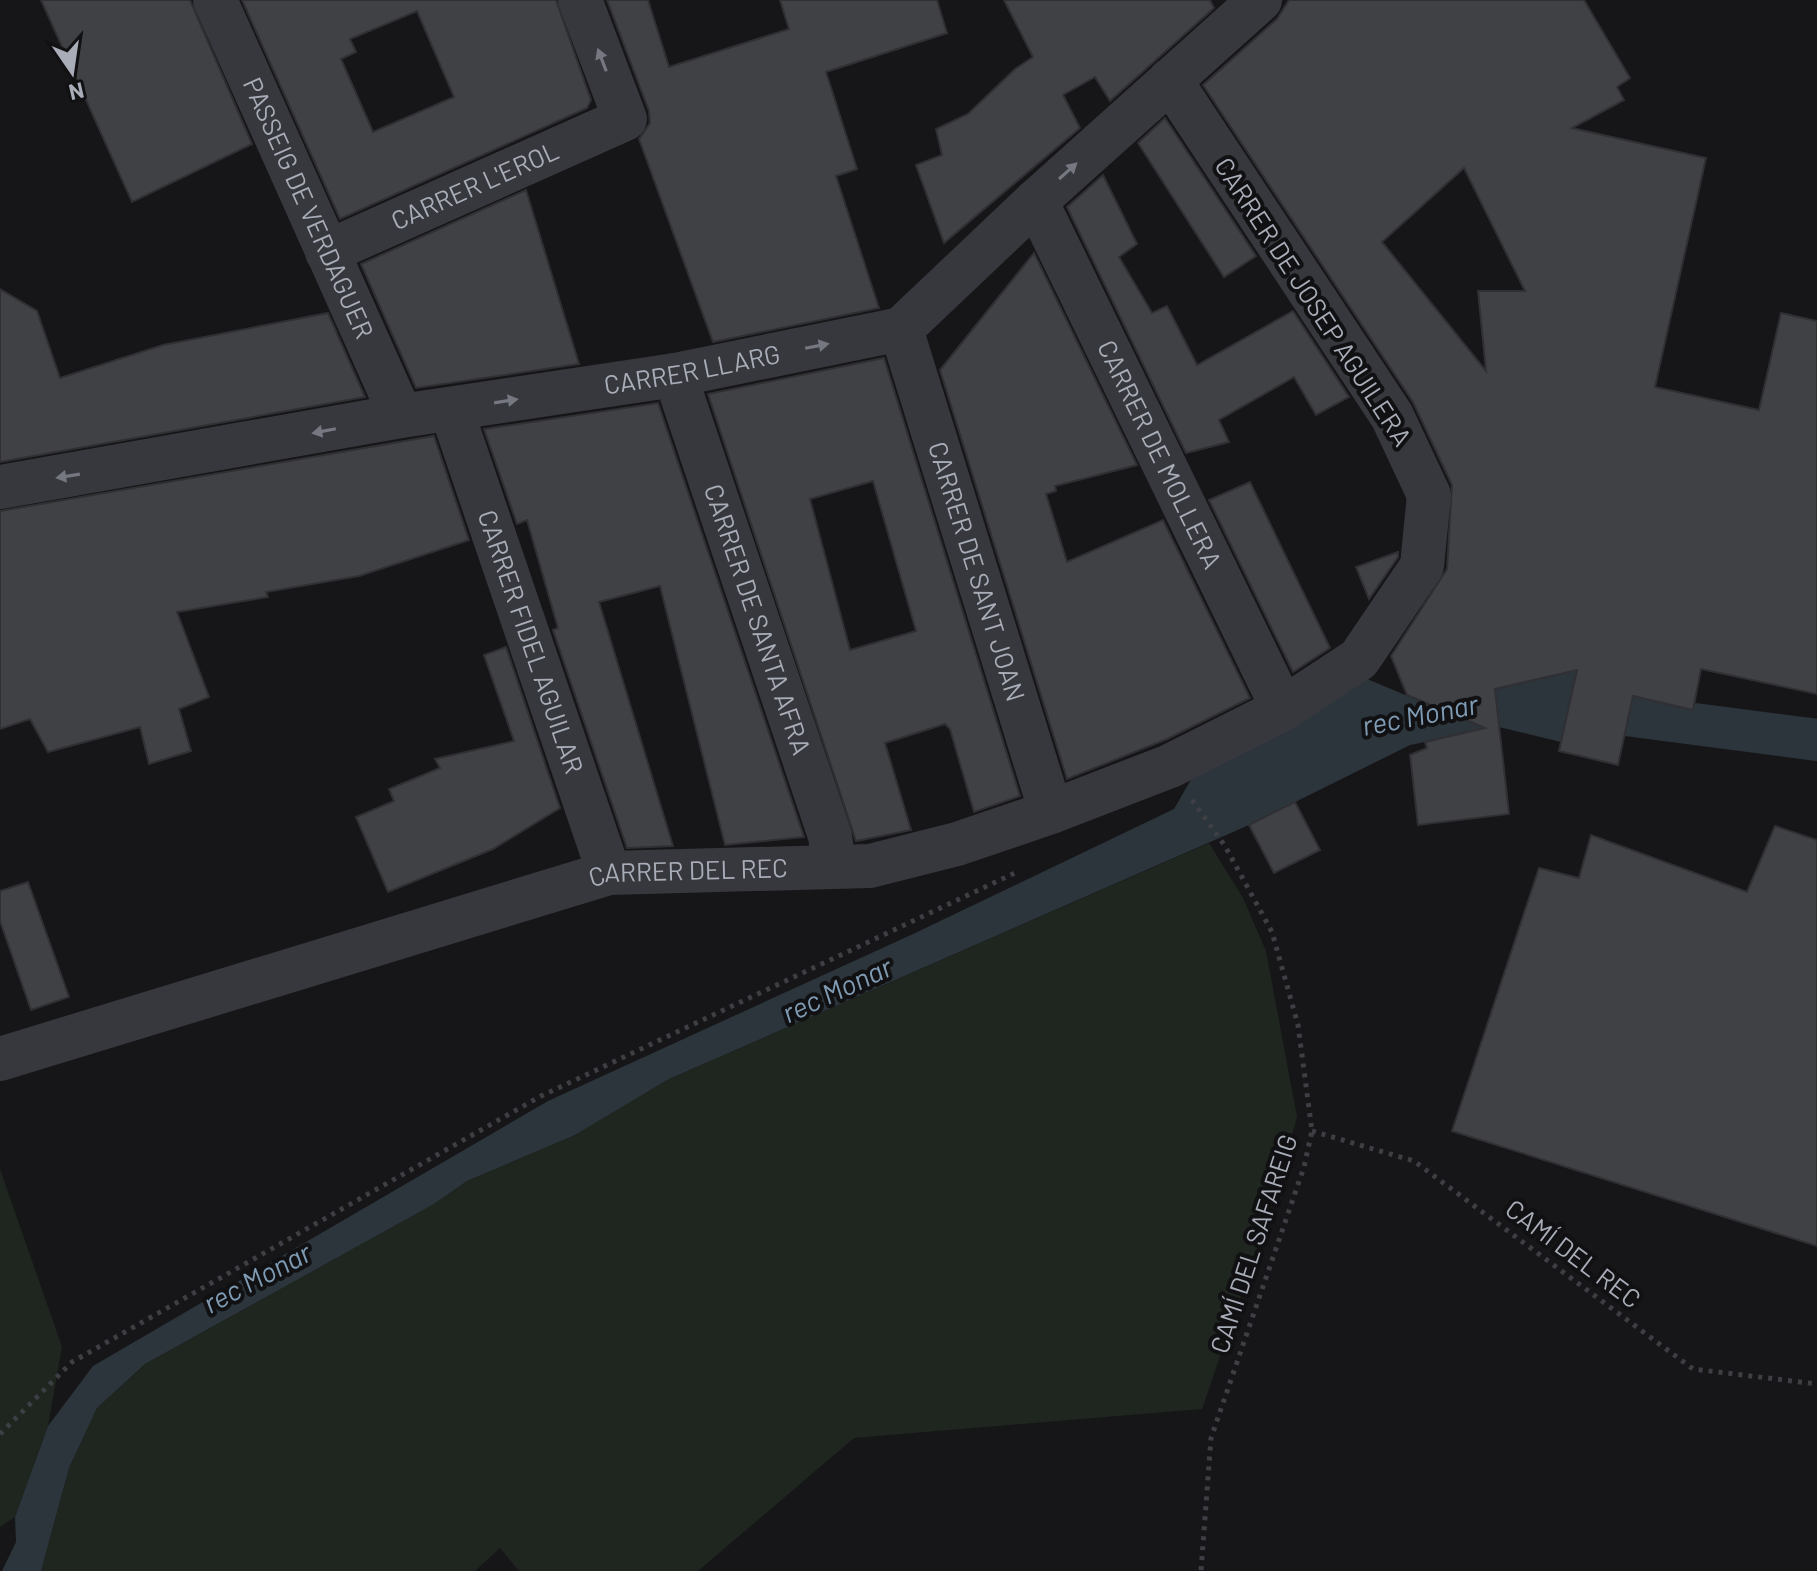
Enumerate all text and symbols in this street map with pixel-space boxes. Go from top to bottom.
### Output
north arrow [32,32,112,112]
one-way arrow [595,48,608,72]
street label: PASSEIG DE VERDAGUER [238,72,381,343]
text: N [67,78,87,107]
street label: CARRER L'EROL [386,134,563,235]
street label: CARRER DE JOSEP AGUILERA [1209,151,1419,451]
one-way arrow [1059,163,1078,181]
street label: CARRER DE MOLLERA [1092,335,1229,573]
street label: CARRER LLARG [602,337,783,399]
one-way arrow [805,340,830,352]
one-way arrow [494,394,519,406]
one-way arrow [312,425,337,437]
street label: CARRER DE SANT JOAN [923,438,1033,705]
one-way arrow [56,470,81,482]
street label: CARRER DE SANTA AFRA [699,480,819,758]
street label: CARRER FIDEL AGUILAR [473,506,591,777]
water label: rec Monar [1359,686,1482,742]
street label: CARRER DEL REC [584,851,788,892]
water label: rec Monar [776,948,898,1029]
street label: CAMÍ DEL SAFAREIG [1203,1130,1303,1357]
street label: CAMÍ DEL REC [1500,1192,1648,1314]
water label: rec Monar [197,1234,317,1320]

